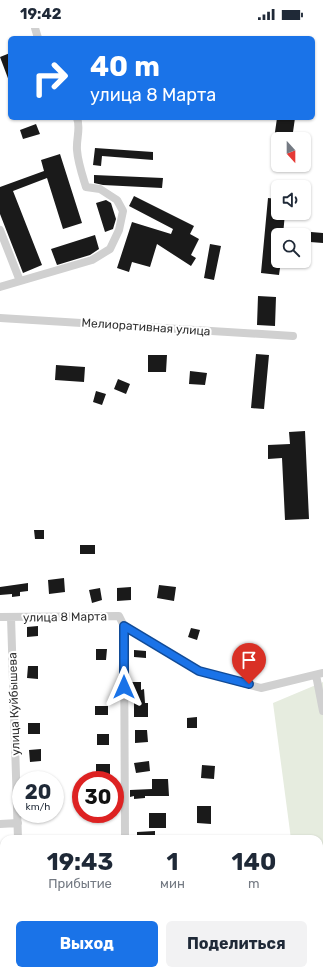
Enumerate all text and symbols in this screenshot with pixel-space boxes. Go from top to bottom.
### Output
text: 19:42 [20,5,61,23]
text: 40 m [90,50,160,83]
icon: right [24,52,76,104]
text: улица 8 Марта [90,84,216,106]
north arrow [271,132,311,172]
map controls [271,132,311,268]
button: sound [271,180,311,220]
button: search [271,228,311,268]
street label: Мелиоративная улица [81,316,211,338]
street label: улица 8 Марта [23,609,107,625]
pin [232,643,266,684]
icon: arrive [238,649,260,671]
street label: улица Куйбышева [5,652,23,756]
position arrow [103,666,145,708]
speed limit sign: 30 [72,771,124,823]
text: 20 [25,780,51,804]
text: km/h [26,801,50,813]
text: 19:43 [47,848,113,876]
text: 1 [166,848,178,876]
text: 140 [232,848,276,876]
text: Прибытие [48,876,112,891]
text: мин [160,876,185,891]
text: m [248,876,260,891]
button: Выход [16,921,158,967]
button: Поделиться [166,921,307,967]

